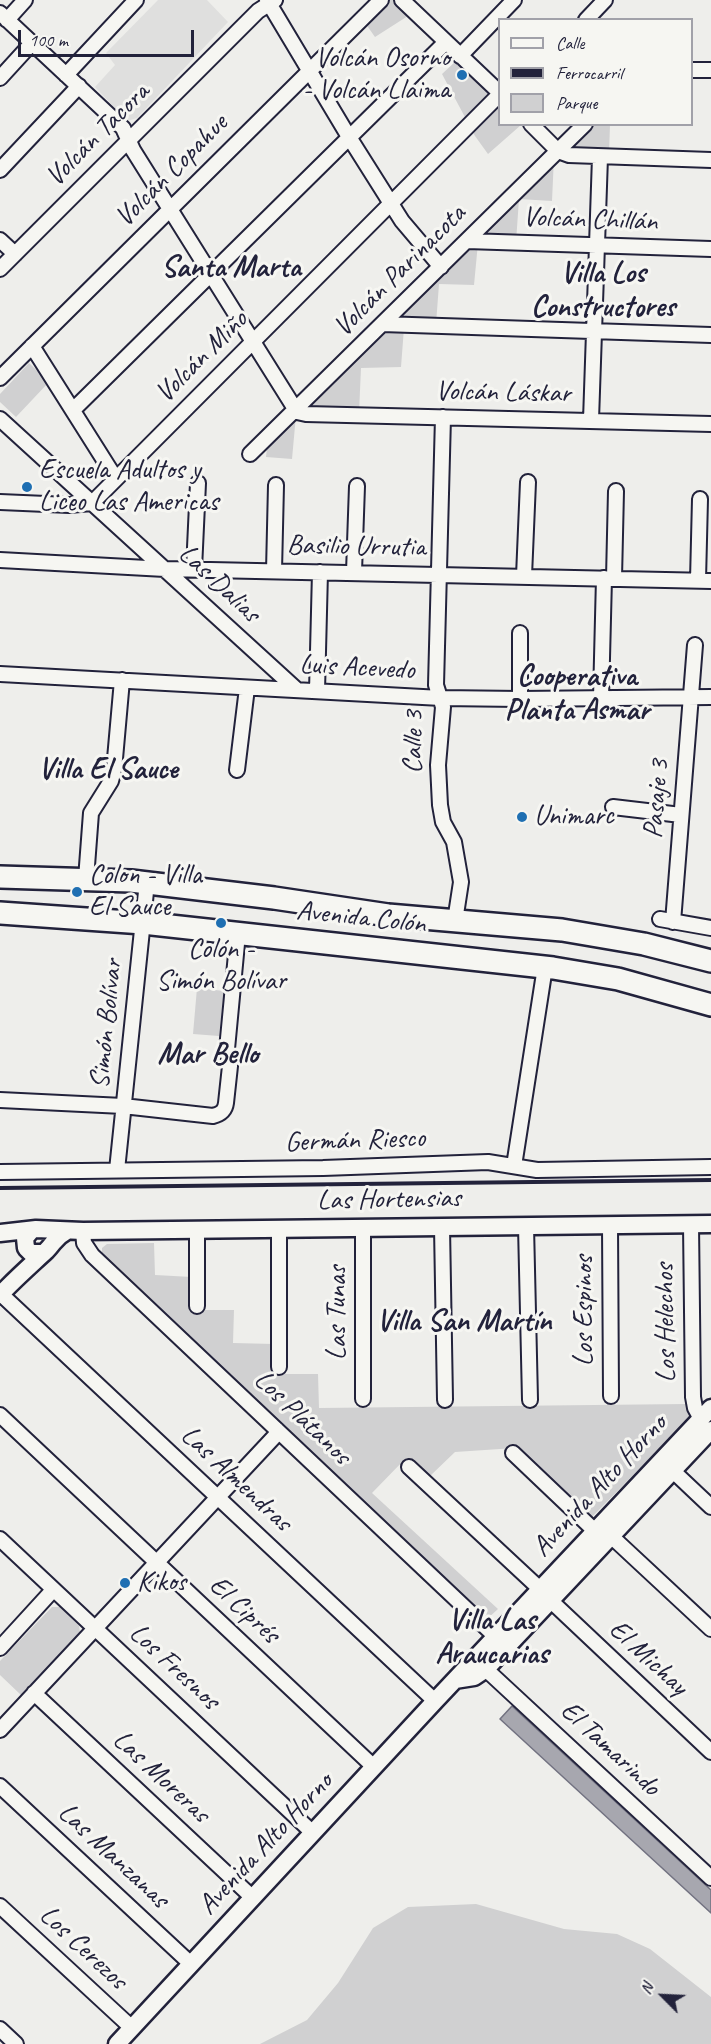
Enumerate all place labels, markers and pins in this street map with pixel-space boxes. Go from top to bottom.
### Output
place label: Volcán Osorno - Volcán Llaima [302,42,450,108]
marker: Volcán Osorno - Volcán Llaima [455,68,469,82]
place label: Escuela Adultos y Liceo Las Americas [39,454,218,520]
marker: Escuela Adultos y Liceo Las Americas [20,480,34,494]
place label: Unimarc [534,800,614,834]
marker: Unimarc [515,810,529,824]
place label: Colon - Villa El Sauce [89,859,202,925]
marker: Colon - Villa El Sauce [70,885,84,899]
marker: Colón - Simón Bolívar [214,916,228,930]
place label: Colón - Simón Bolívar [156,933,286,999]
place label: Kikos [137,1566,186,1600]
marker: Kikos [118,1576,132,1590]

